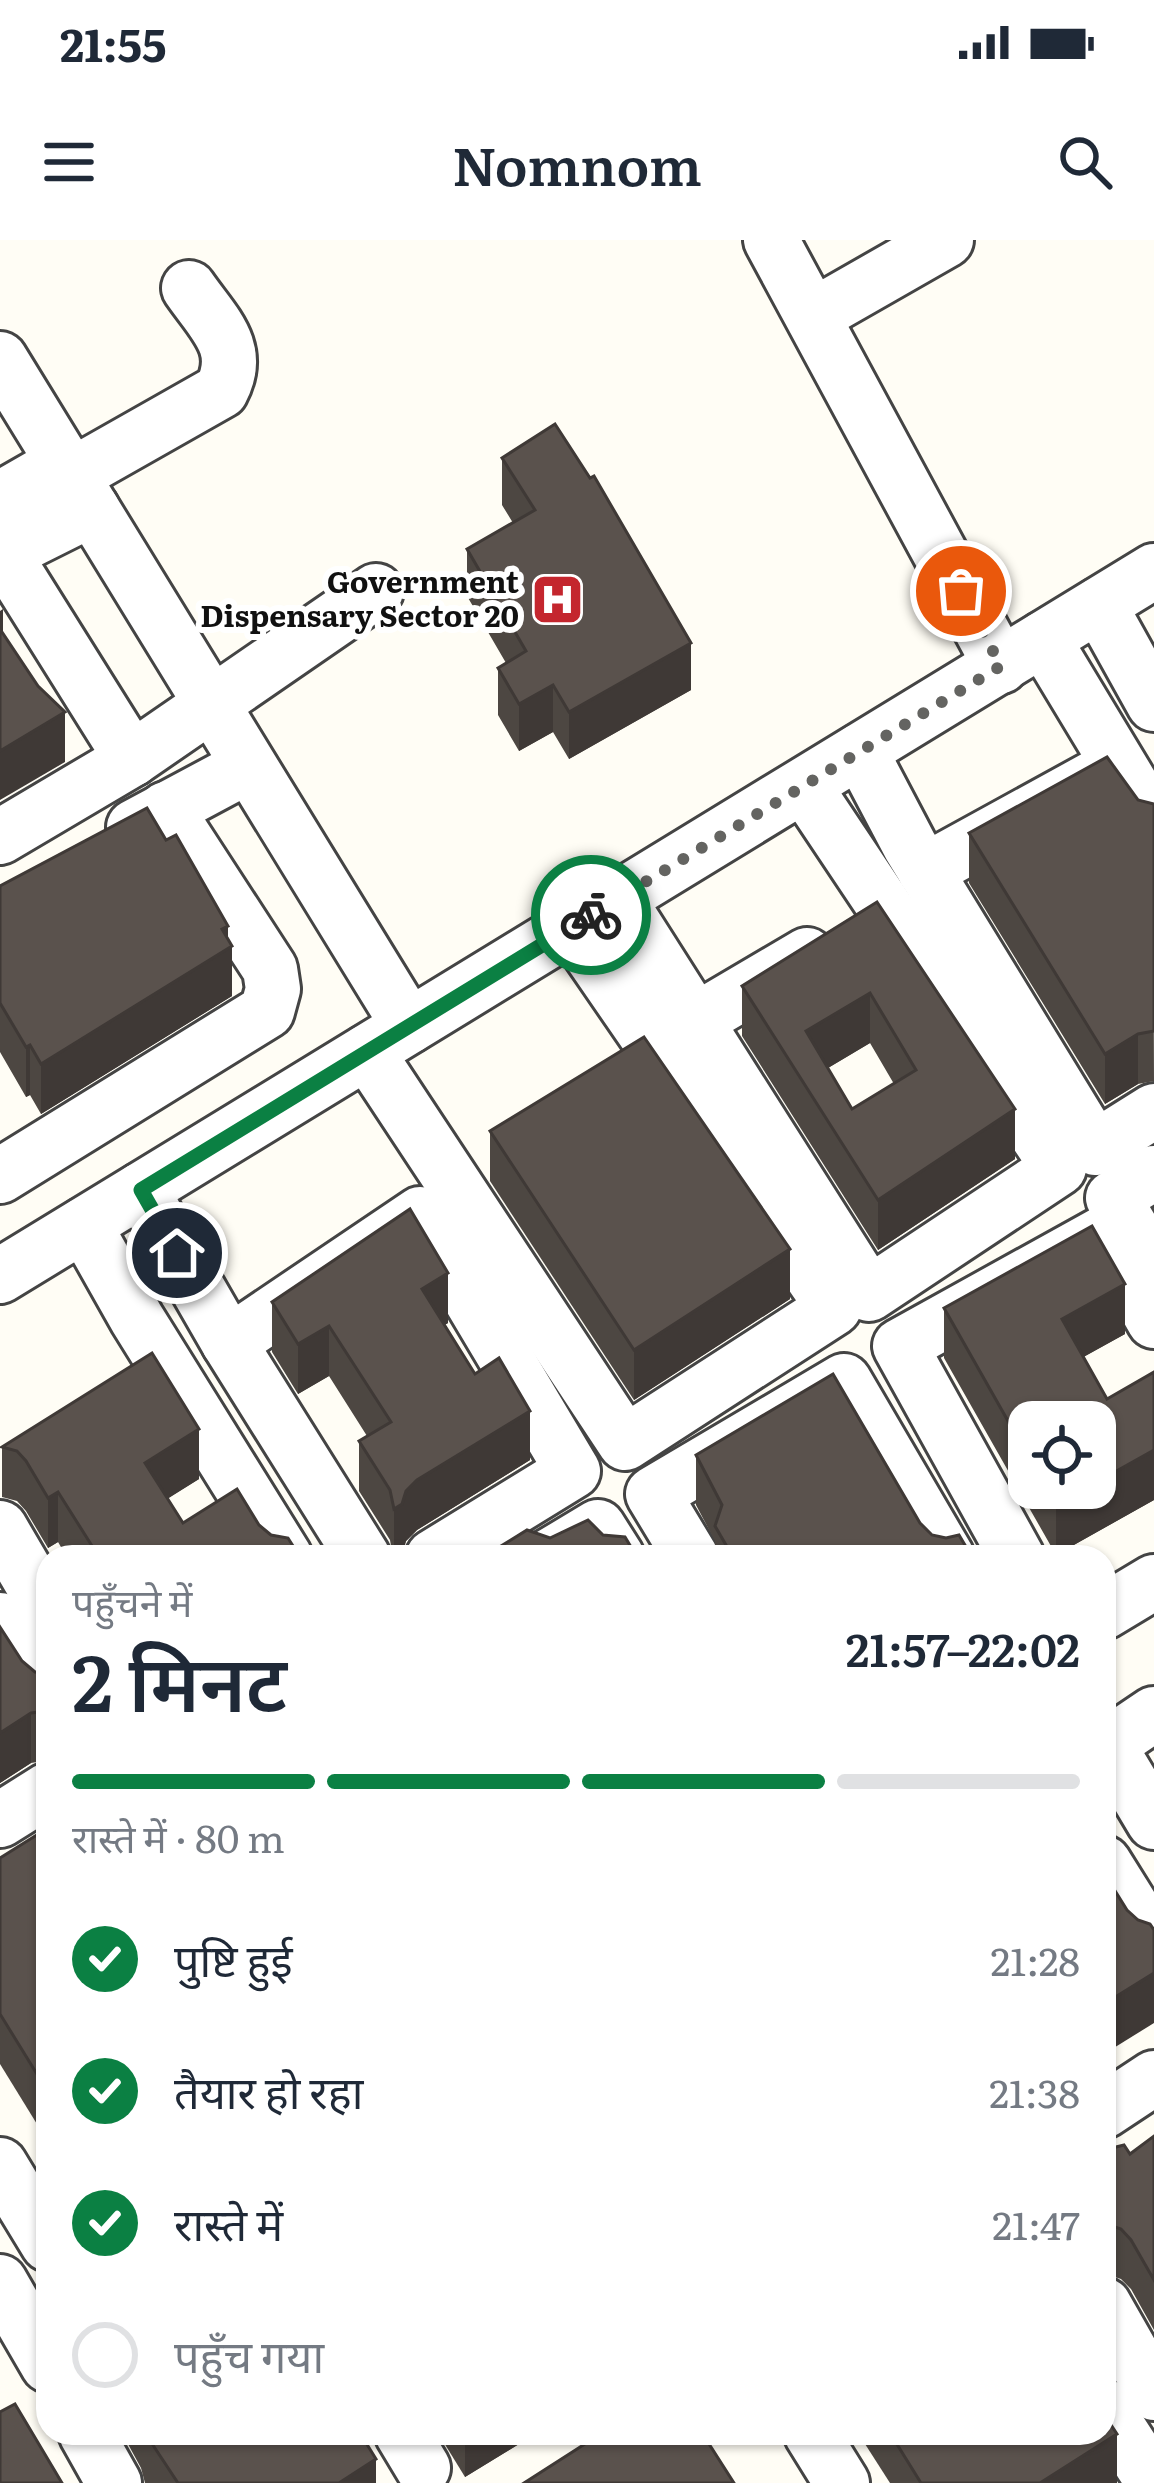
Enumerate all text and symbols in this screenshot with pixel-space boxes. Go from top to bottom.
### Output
text: 21:55 [60,9,167,76]
text: Nomnom [452,122,702,203]
icon: menu [36,129,102,195]
icon: search [1052,129,1118,195]
pin [910,540,1012,642]
place label: Government Dispensary Sector 20 [200,558,520,636]
icon: bag [928,558,994,624]
hospital icon: Government Dispensary Sector 20 [530,572,586,628]
courier [531,855,651,975]
icon: bike [558,882,624,948]
pin [126,1202,228,1304]
icon: home [144,1220,210,1286]
map controls [1008,1401,1116,1509]
button: locate [1008,1401,1116,1509]
text: पहुँचने में [72,1571,192,1629]
text: 21:57–22:02 [846,1614,1080,1681]
text: 2 मिनट [72,1620,287,1736]
text: रास्ते में · 80 m [72,1807,285,1865]
text: पुष्टि हुई [174,1924,293,1991]
icon: check [72,1926,138,1992]
text: 21:28 [990,1930,1080,1988]
text: तैयार हो रहा [174,2056,363,2123]
icon: check [72,2058,138,2124]
text: 21:38 [989,2062,1080,2120]
text: रास्ते में [174,2188,283,2255]
icon: check [72,2190,138,2256]
text: 21:47 [992,2194,1080,2252]
text: पहुँच गया [174,2320,324,2387]

